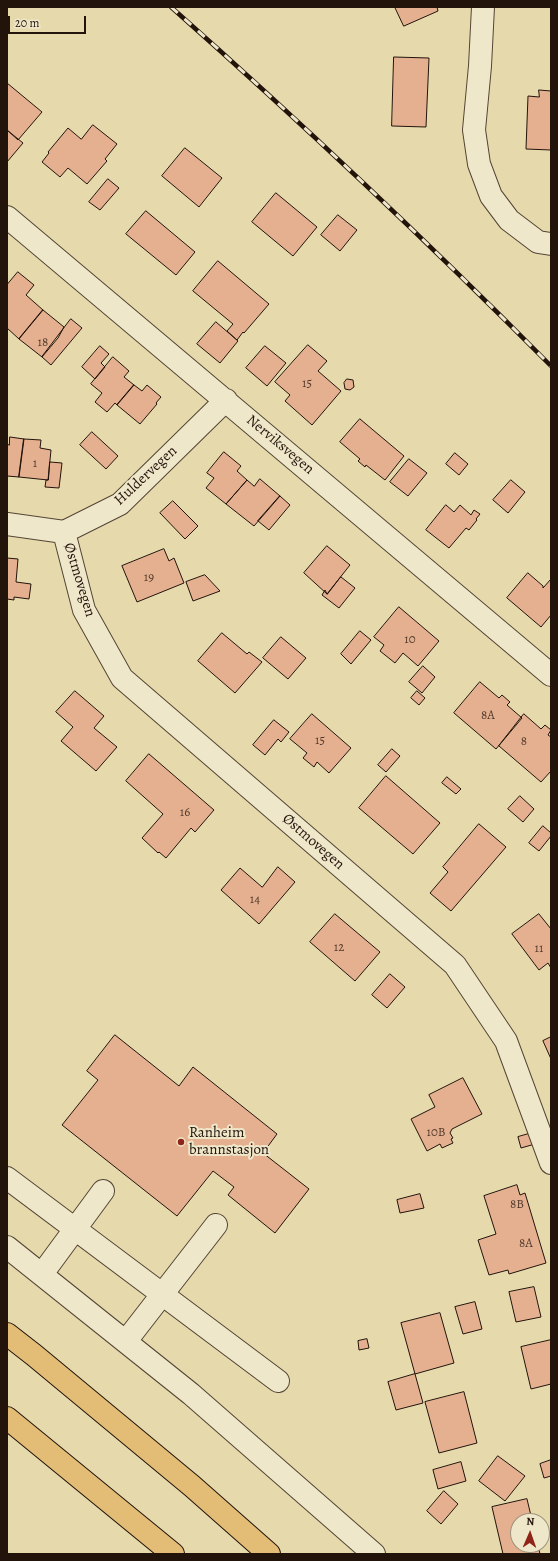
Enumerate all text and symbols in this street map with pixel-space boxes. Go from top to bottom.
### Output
scale bar [10,8,88,34]
text: 20 m [15,15,39,31]
house number: 18 [38,335,48,351]
house number: 15 [302,376,312,392]
street label: Nerviksvegen [242,411,318,479]
street label: Huldervegen [111,442,181,510]
house number: 1 [33,456,37,472]
street label: Østmovegen [59,541,99,619]
house number: 19 [144,570,154,586]
house number: 10 [404,632,416,648]
house number: 8A [481,708,495,724]
house number: 15 [315,733,325,749]
house number: 8 [521,734,527,750]
house number: 16 [180,805,190,821]
street label: Østmovegen [278,810,348,874]
house number: 14 [250,892,260,908]
house number: 12 [334,940,344,956]
house number: 11 [535,941,543,957]
place label: Ranheim brannstasjon [189,1124,269,1159]
house number: 10B [426,1125,446,1141]
marker: Ranheim brannstasjon [176,1137,186,1147]
house number: 8B [510,1197,524,1213]
house number: 8A [519,1236,533,1252]
north arrow [510,1513,550,1553]
text: N [526,1514,535,1529]

